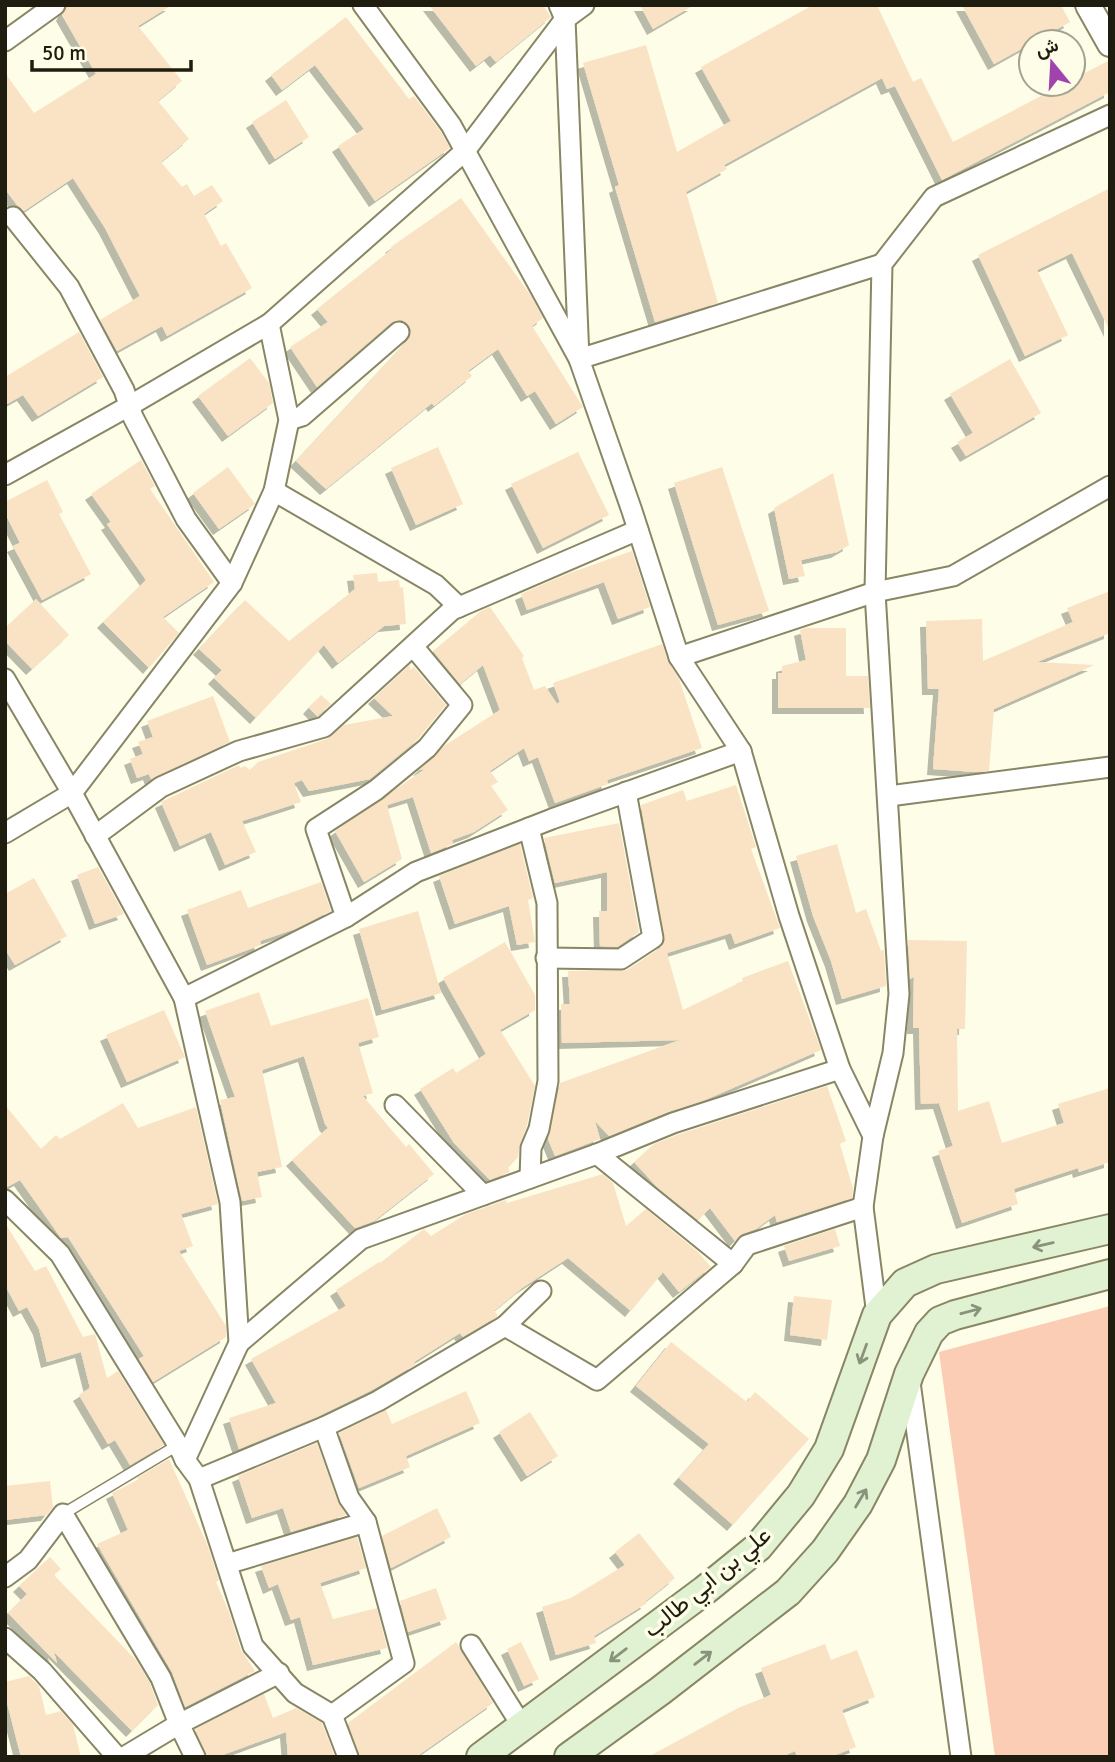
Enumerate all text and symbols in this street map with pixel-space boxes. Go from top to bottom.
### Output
scale bar [32,28,191,72]
north arrow [1017,28,1087,98]
text: ش [1032,33,1062,63]
text: 50 m [42,40,86,66]
one-way arrow [1032,1238,1055,1252]
one-way arrow [959,1304,981,1317]
one-way arrow [856,1342,869,1364]
one-way arrow [855,1488,869,1508]
street label: علي بن ابي طالب [637,1520,780,1647]
one-way arrow [609,1647,628,1662]
one-way arrow [693,1651,711,1666]

